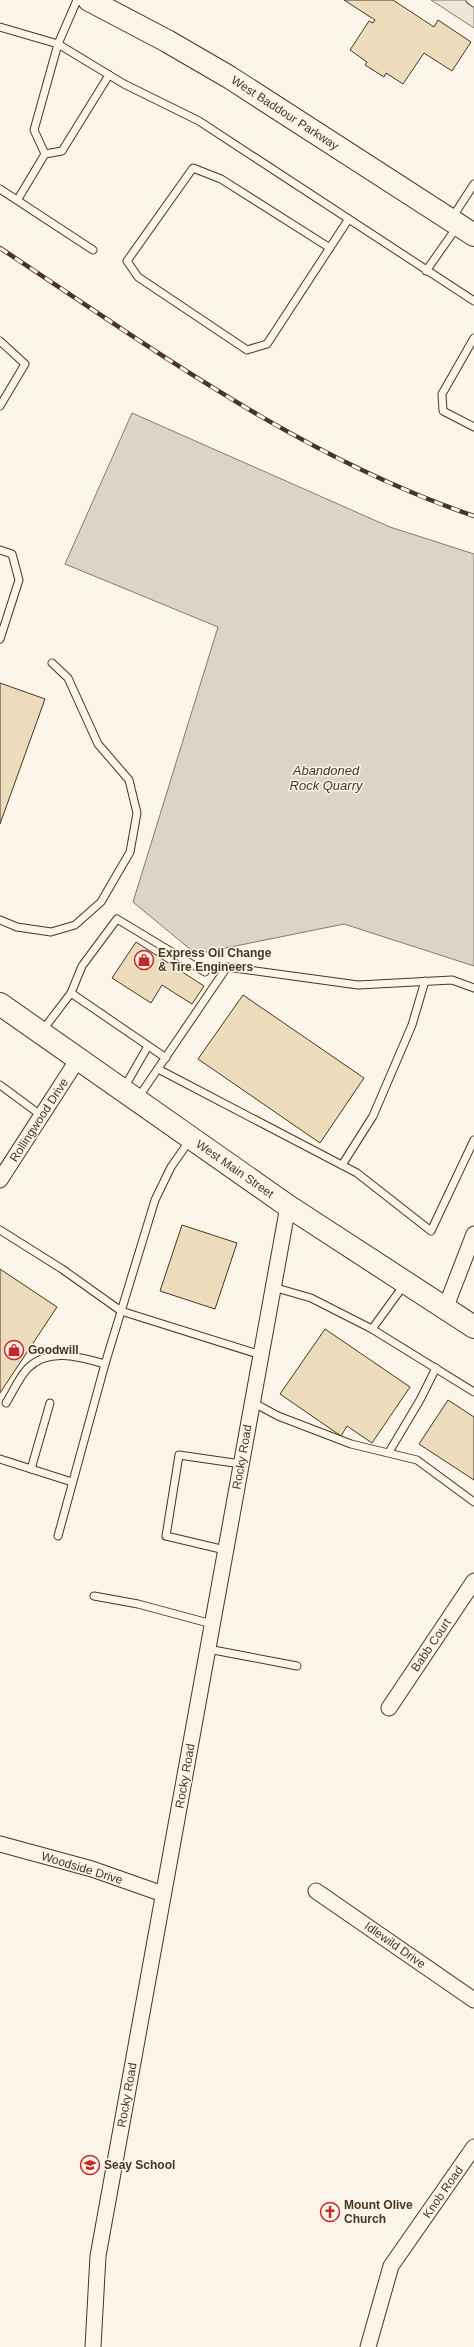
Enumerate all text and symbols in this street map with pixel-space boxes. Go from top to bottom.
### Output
street label: West Baddour Parkway [229,73,341,153]
water label: Abandoned Rock Quarry [290,763,364,793]
place label: Express Oil Change & Tire Engineers [158,946,272,974]
shop icon: Express Oil Change & Tire Engineers [133,949,155,971]
street label: Rollingwood Drive [7,1075,71,1164]
street label: West Main Street [193,1137,277,1201]
shop icon: Goodwill [3,1339,25,1361]
place label: Goodwill [28,1343,79,1357]
street label: Rocky Road [229,1424,255,1490]
street label: Babb Court [408,1615,454,1674]
street label: Rocky Road [172,1743,198,1809]
street label: Woodside Drive [40,1849,125,1887]
street label: Idlewild Drive [362,1919,429,1971]
street label: Rocky Road [114,2062,140,2128]
school or university icon: Seay School [79,2154,101,2176]
place label: Seay School [104,2158,175,2172]
street label: Knob Road [420,2163,466,2221]
place label: Mount Olive Church [344,2198,413,2226]
church icon: Mount Olive Church [319,2201,341,2223]

